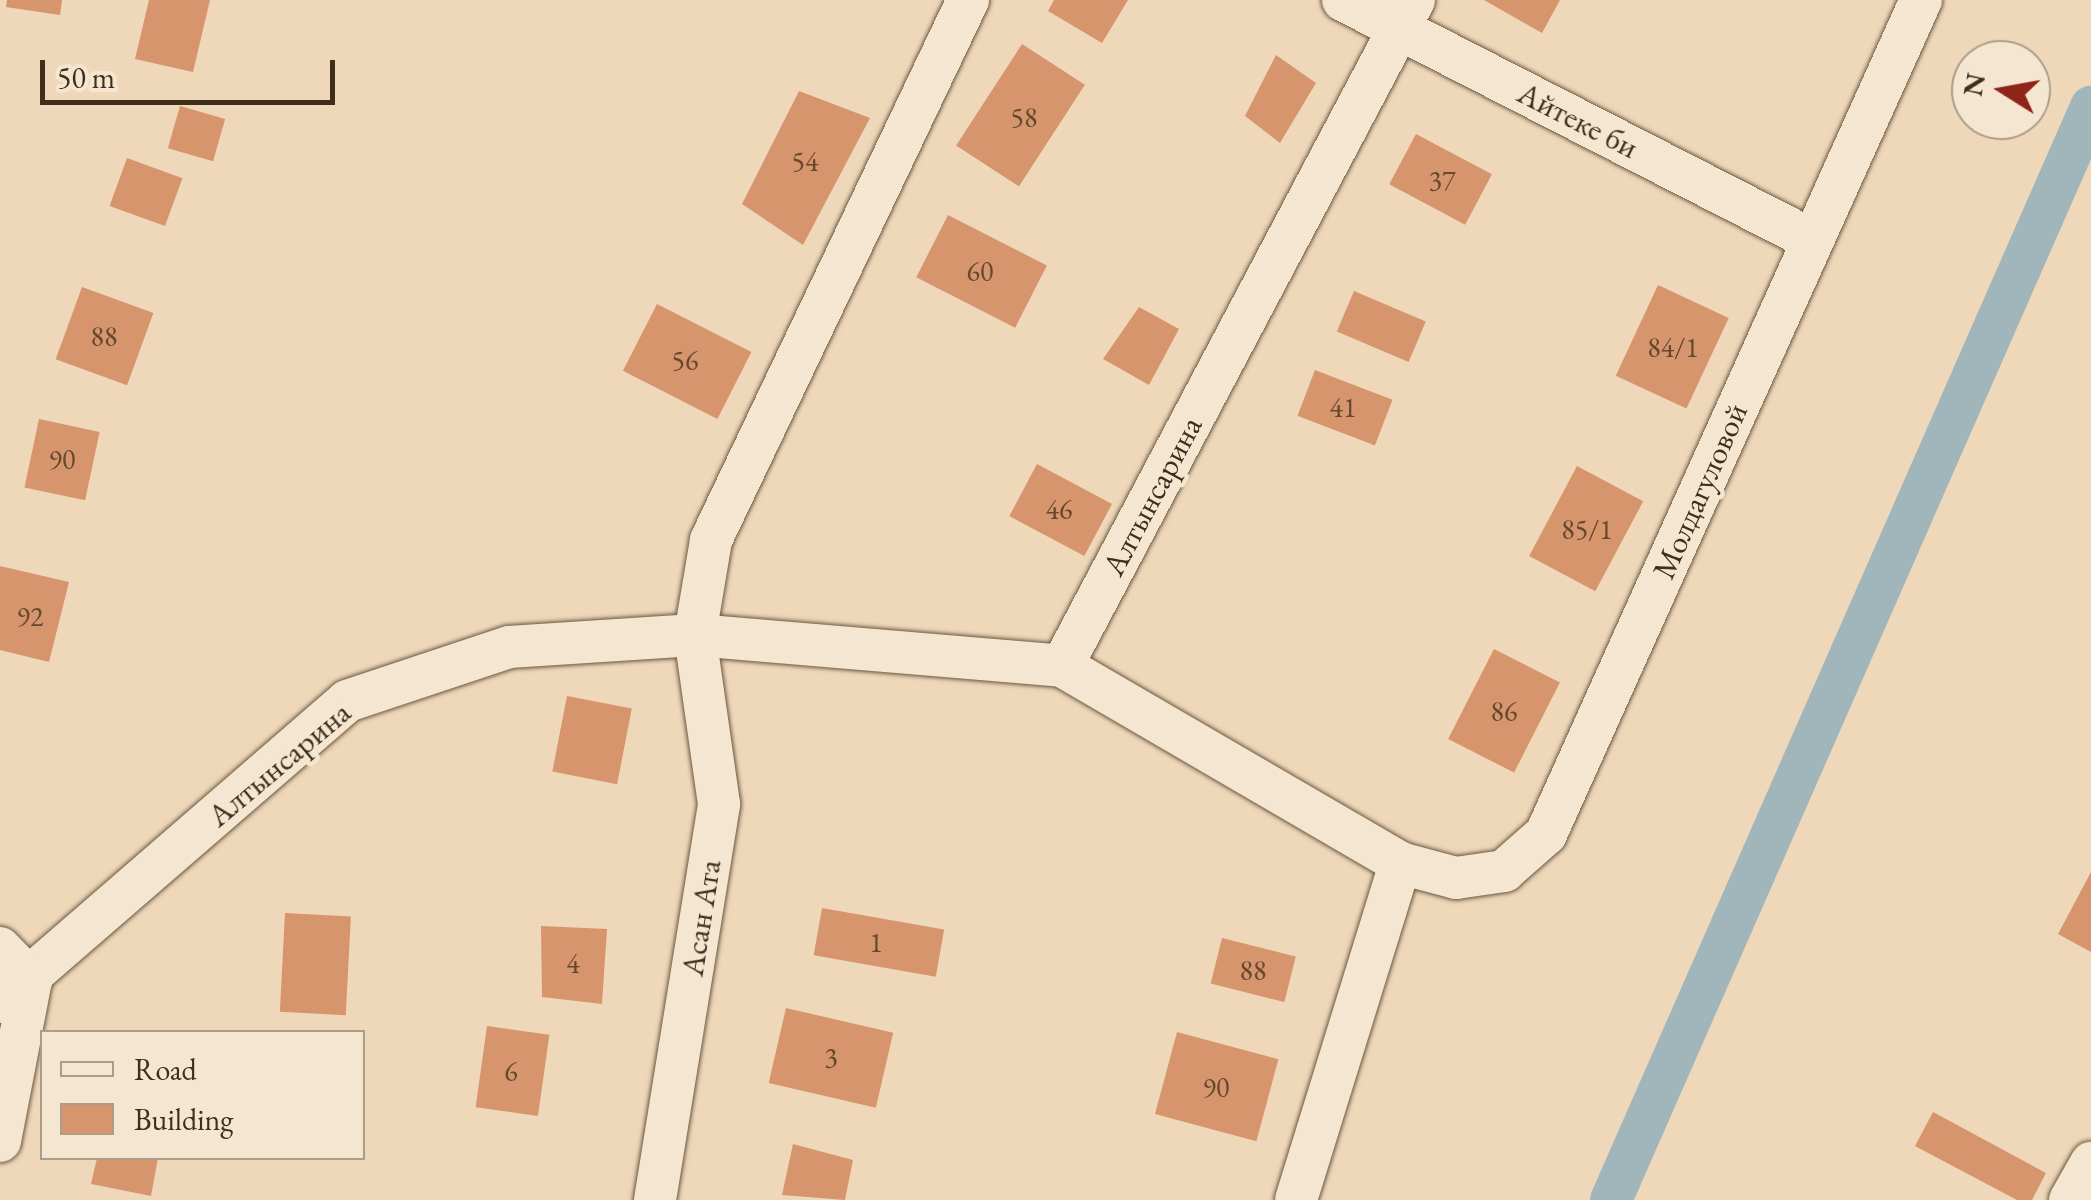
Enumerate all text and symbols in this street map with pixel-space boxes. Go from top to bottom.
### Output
scale bar [45,40,340,102]
north arrow [1951,40,2051,140]
text: 50 m [57,58,115,97]
text: N [1954,70,1993,99]
street label: Айтеке би [1511,73,1645,167]
house number: 58 [1011,100,1037,134]
house number: 54 [792,144,818,178]
house number: 37 [1429,163,1455,197]
house number: 60 [967,254,993,288]
house number: 88 [91,319,117,353]
house number: 84/1 [1647,330,1699,364]
house number: 56 [672,343,698,377]
house number: 41 [1330,390,1356,424]
street label: Молдагуловой [1644,397,1756,585]
street label: Алтынсарина [1094,410,1210,582]
house number: 90 [49,442,75,476]
house number: 46 [1046,492,1072,526]
house number: 85/1 [1561,512,1613,546]
house number: 92 [17,599,43,633]
street label: Алтынсарина [200,693,358,835]
house number: 86 [1491,694,1517,728]
street label: Асан Ата [673,857,729,979]
house number: 1 [869,925,883,959]
house number: 4 [566,946,580,980]
house number: 88 [1240,953,1266,987]
legend [40,1030,365,1160]
house number: 3 [824,1040,838,1074]
text: Road [134,1050,197,1089]
house number: 6 [504,1054,518,1088]
house number: 90 [1203,1070,1229,1104]
text: Building [134,1100,233,1139]

